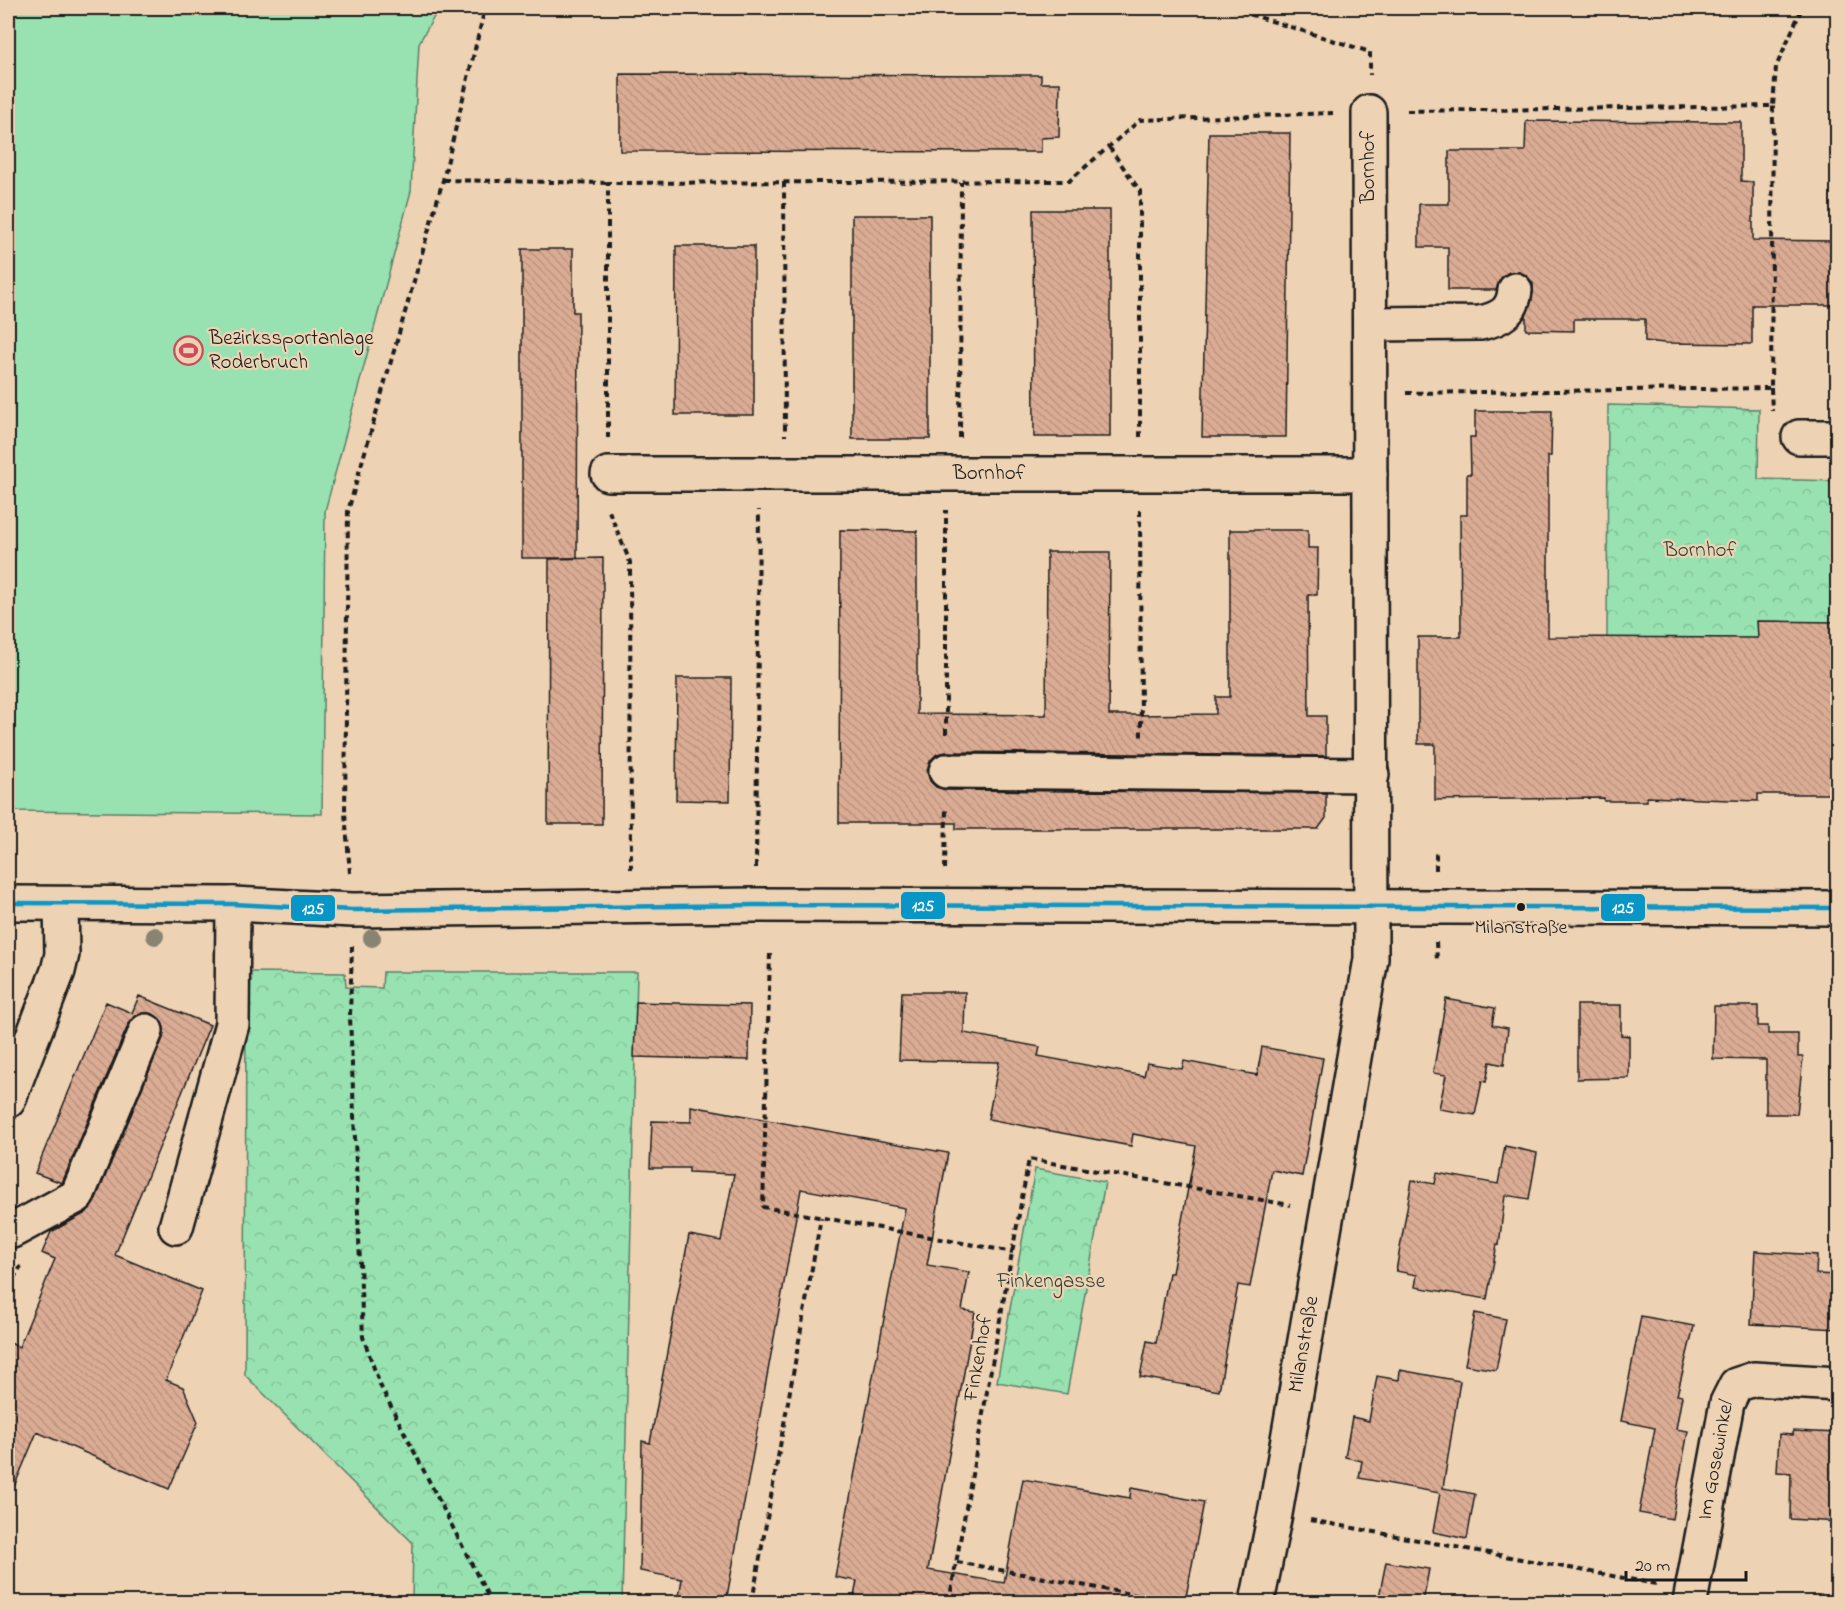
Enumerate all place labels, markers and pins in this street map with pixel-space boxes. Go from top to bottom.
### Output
place label: Bezirkssportanlage Roderbruch [208,324,374,378]
sports icon: Bezirkssportanlage Roderbruch [172,335,204,367]
marker: Milanstraße [1515,901,1527,913]
place label: Milanstraße [1474,914,1568,943]

